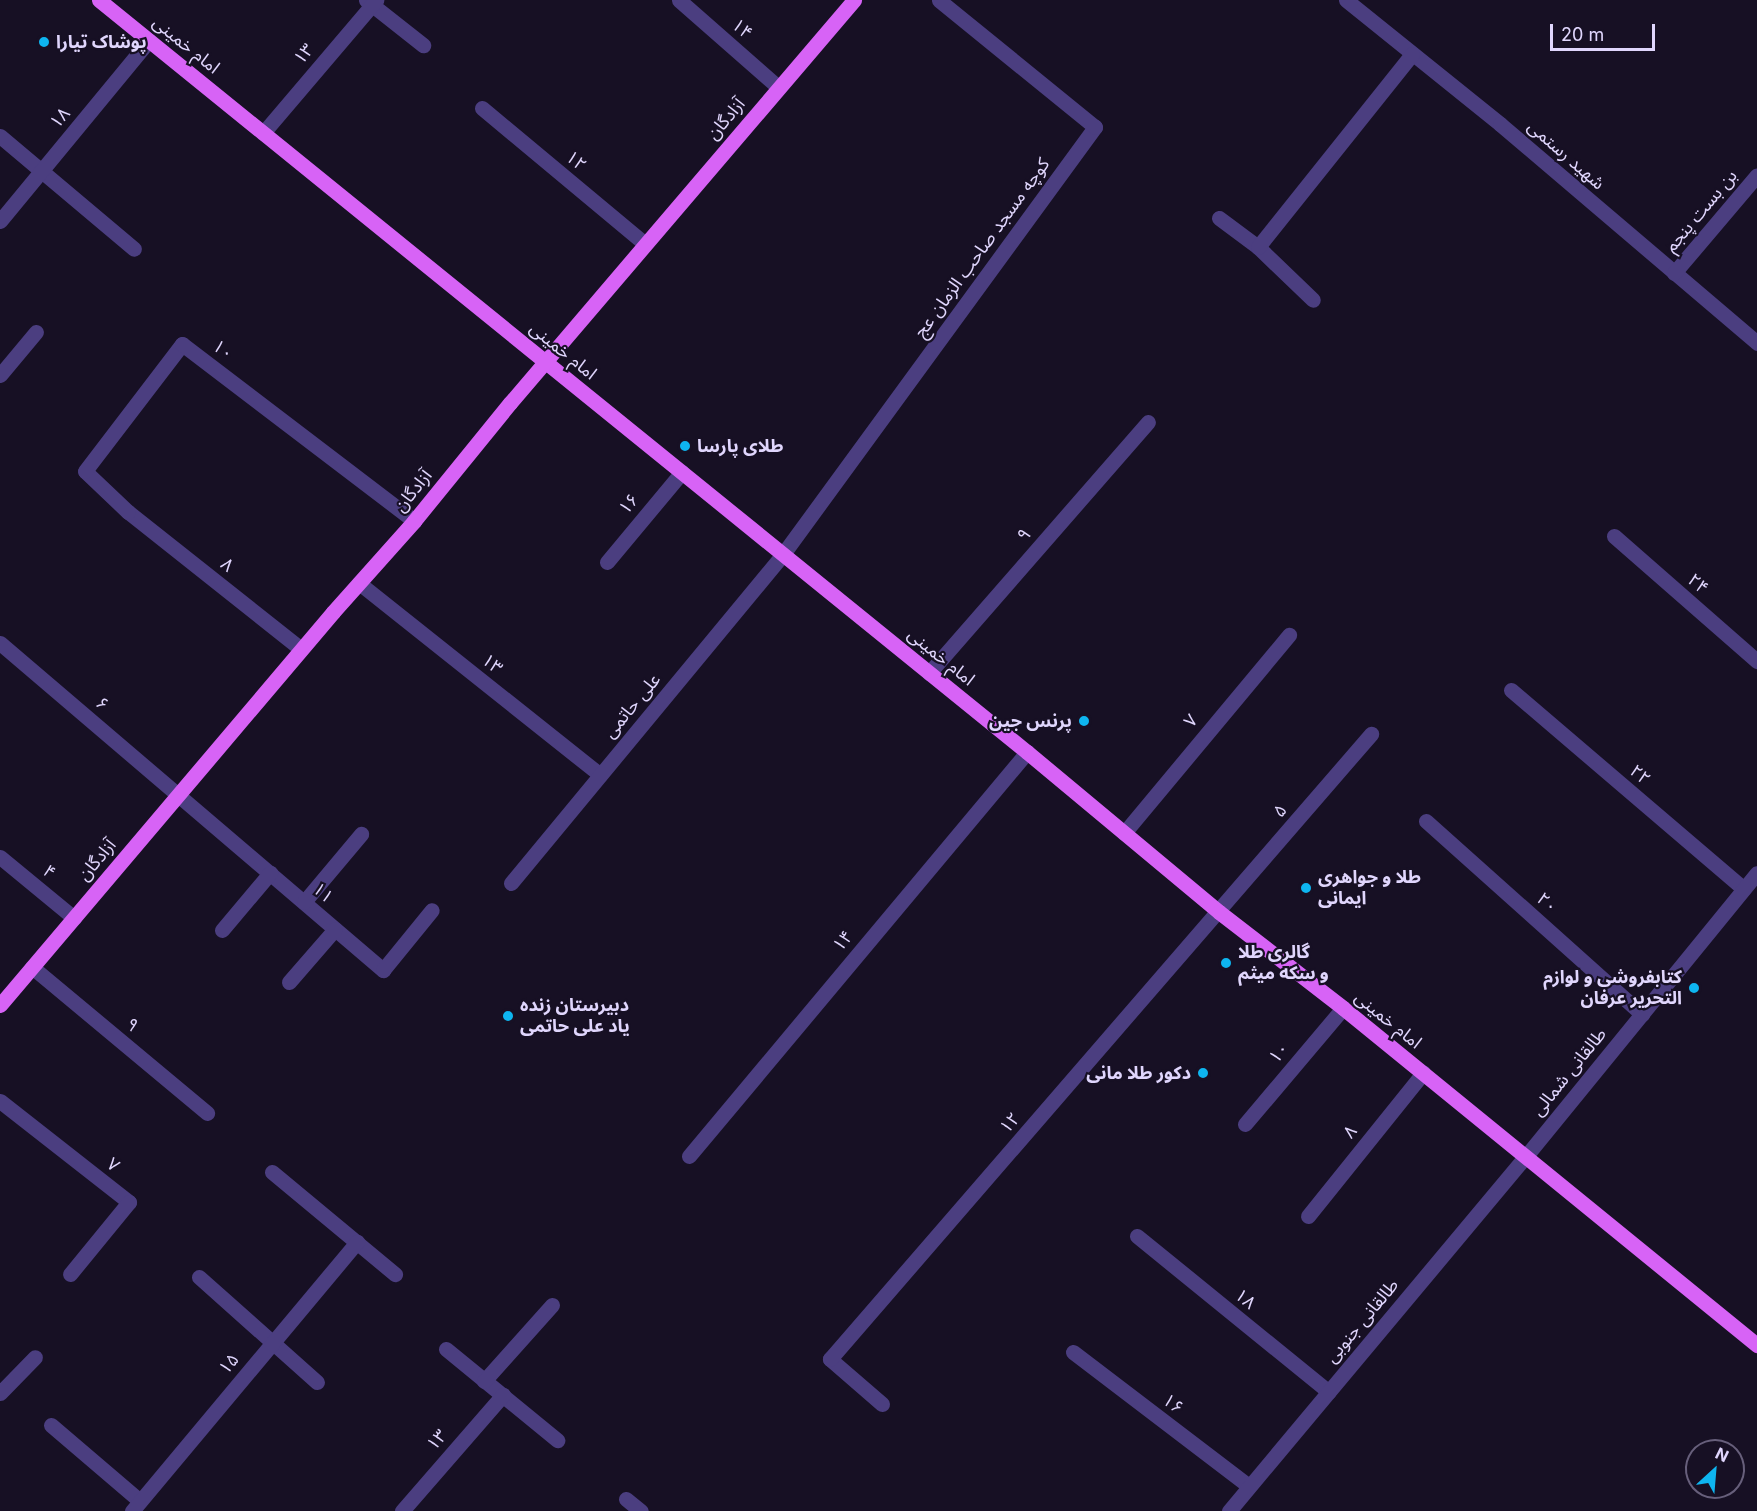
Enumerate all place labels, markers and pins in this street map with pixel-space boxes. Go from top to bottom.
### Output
place label: پوشاک تیارا [56,31,147,53]
marker: پوشاک تیارا [37,35,51,49]
place label: طلای پارسا [697,435,783,457]
marker: طلای پارسا [678,439,692,453]
place label: پرنس جین [989,710,1072,732]
marker: پرنس جین [1077,714,1091,728]
place label: طلا و جواهری ایمانی [1318,867,1421,910]
marker: طلا و جواهری ایمانی [1299,881,1313,895]
place label: گالری طلا و سکه میثم [1238,942,1329,984]
marker: گالری طلا و سکه میثم [1219,956,1233,970]
place label: کتابفروشی و لوازم التحریر عرفان [1543,967,1682,1010]
marker: کتابفروشی و لوازم التحریر عرفان [1687,981,1701,995]
place label: دبیرستان زنده یاد علی حاتمی [520,995,630,1038]
marker: دبیرستان زنده یاد علی حاتمی [501,1009,515,1023]
place label: دکور طلا مانی [1086,1062,1191,1084]
marker: دکور طلا مانی [1196,1066,1210,1080]

